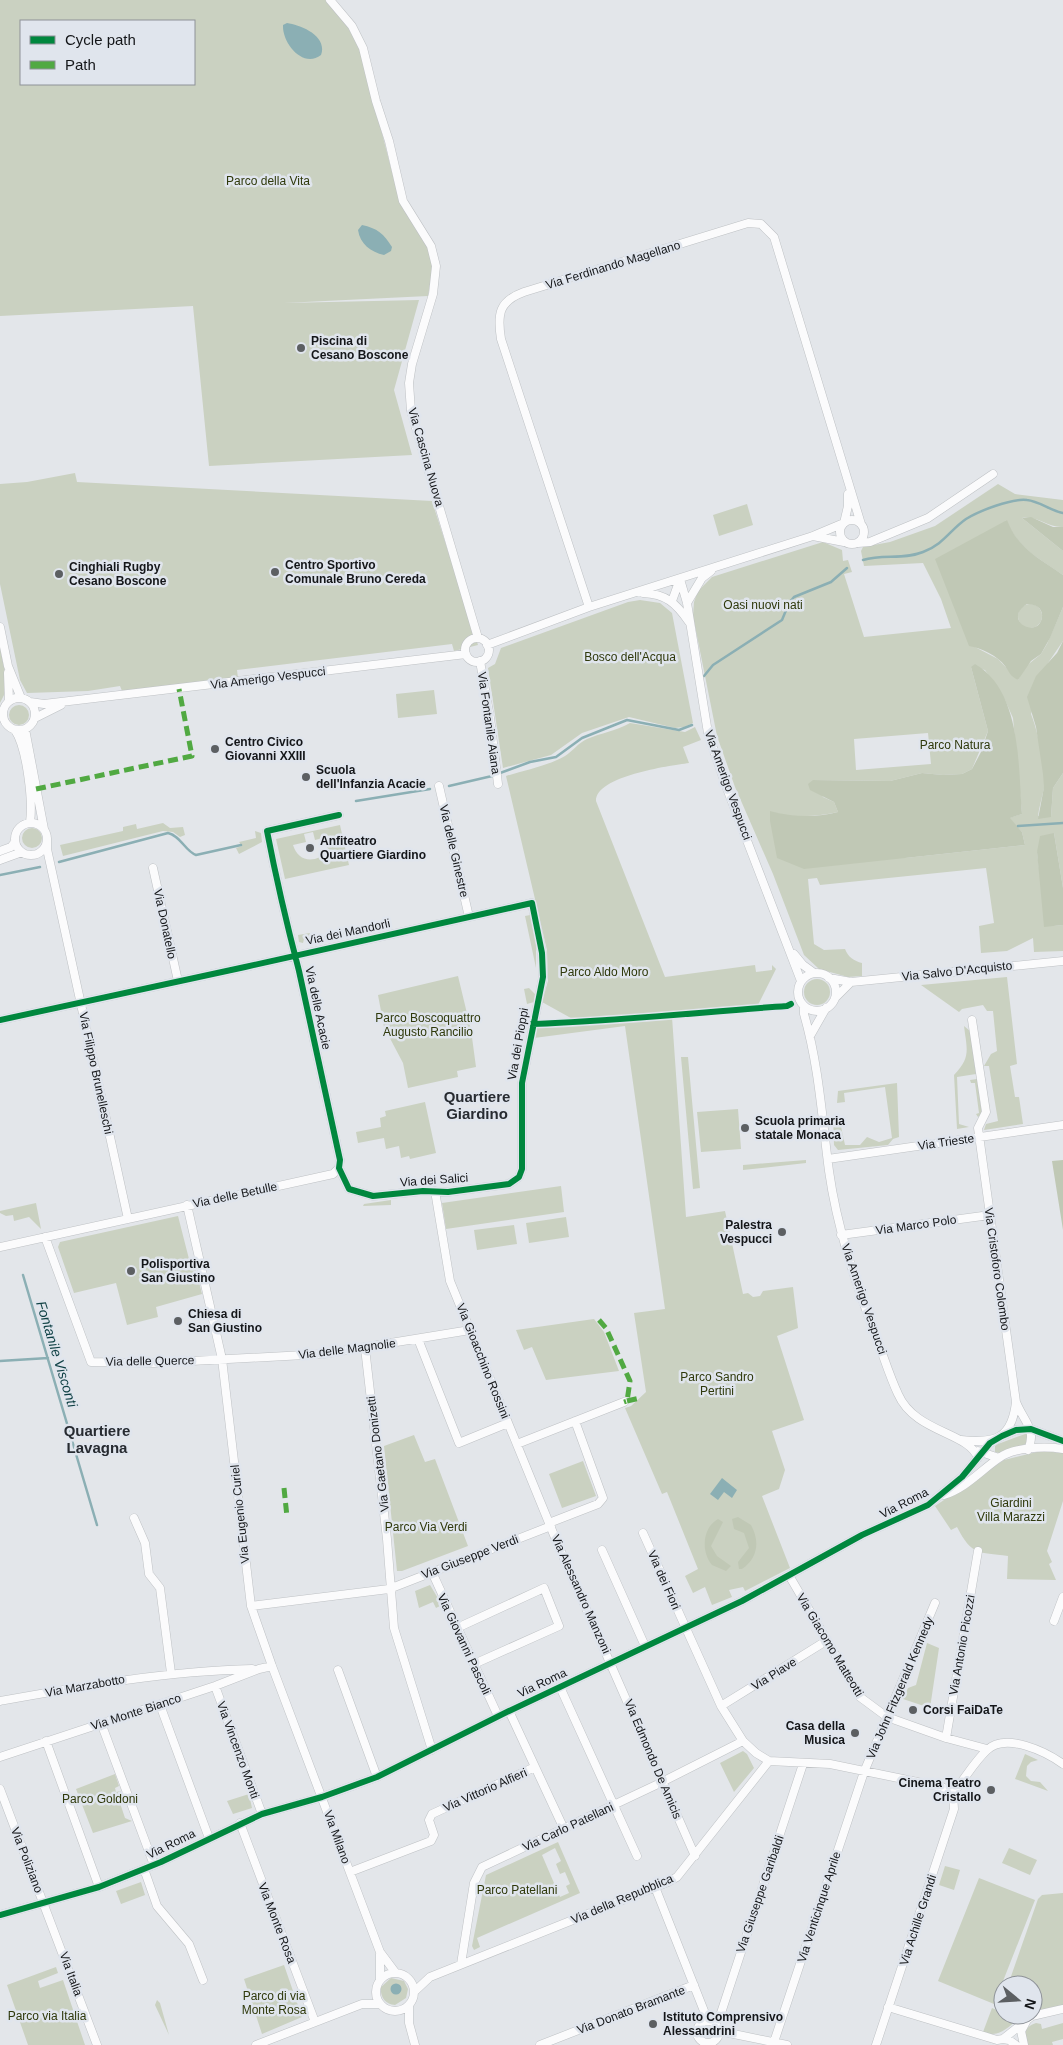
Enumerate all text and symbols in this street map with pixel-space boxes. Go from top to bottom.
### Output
legend [20,20,195,85]
text: Cycle path [65,31,136,48]
text: Path [65,56,96,73]
park label: Parco della Vita [226,174,310,188]
street label: Via Ferdinando Magellano [544,238,682,292]
place label: Piscina di Cesano Boscone [311,334,409,362]
marker: Piscina di Cesano Boscone [295,342,307,354]
street label: Via Cascina Nuova [405,406,447,508]
place label: Centro Sportivo Comunale Bruno Cereda [285,558,426,586]
place label: Cinghiali Rugby Cesano Boscone [69,560,167,588]
marker: Centro Sportivo Comunale Bruno Cereda [269,566,281,578]
marker: Cinghiali Rugby Cesano Boscone [53,568,65,580]
park label: Oasi nuovi nati [723,598,803,612]
park label: Bosco dell'Acqua [584,650,676,664]
street label: Via Amerigo Vespucci [210,664,326,692]
street label: Via Fontanile Aiana [475,671,503,775]
street label: Via Amerigo Vespucci [702,728,754,842]
place label: Centro Civico Giovanni XXIII [225,735,306,763]
park label: Parco Natura [920,738,991,752]
marker: Centro Civico Giovanni XXIII [209,743,221,755]
place label: Scuola dell'Infanzia Acacie [316,763,426,791]
marker: Scuola dell'Infanzia Acacie [300,771,312,783]
street label: Via delle Ginestre [437,803,472,899]
place label: Anfiteatro Quartiere Giardino [320,834,426,862]
marker: Anfiteatro Quartiere Giardino [304,842,316,854]
street label: Via Donatello [151,888,179,961]
street label: Via dei Mandorli [305,916,391,948]
street label: Via Salvo D'Acquisto [901,958,1013,984]
street label: Via delle Acacie [302,965,334,1051]
park label: Parco Aldo Moro [560,965,649,979]
street label: Via dei Pioppi [505,1007,531,1081]
street label: Via Filippo Brunelleschi [76,1011,116,1135]
park label: Parco Boscoquattro Augusto Rancilio [375,1011,481,1039]
district label: Quartiere Giardino [444,1088,510,1122]
place label: Scuola primaria statale Monaca [755,1114,845,1142]
marker: Scuola primaria statale Monaca [739,1122,751,1134]
street label: Via Trieste [917,1131,975,1153]
street label: Via dei Salici [399,1171,469,1189]
street label: Via delle Betulle [192,1179,279,1211]
street label: Via Cristoforo Colombo [981,1207,1013,1332]
street label: Via Marco Polo [875,1212,957,1238]
place label: Palestra Vespucci [720,1218,772,1246]
marker: Palestra Vespucci [776,1226,788,1238]
street label: Via Amerigo Vespucci [839,1242,889,1356]
place label: Polisportiva San Giustino [141,1257,215,1285]
marker: Polisportiva San Giustino [125,1265,137,1277]
water label: Fontanile Visconti [33,1299,81,1410]
street label: Via Gioacchino Rossini [453,1301,513,1421]
place label: Chiesa di San Giustino [188,1307,262,1335]
marker: Chiesa di San Giustino [172,1315,184,1327]
street label: Via delle Magnolie [298,1336,397,1362]
street label: Via delle Querce [106,1353,195,1369]
park label: Parco Sandro Pertini [680,1370,754,1398]
street label: Via Gaetano Donizetti [364,1395,392,1513]
district label: Quartiere Lavagna [64,1422,130,1456]
street label: Via Eugenio Curiel [228,1464,252,1564]
street label: Via Roma [877,1485,931,1521]
park label: Giardini Villa Marazzi [977,1496,1045,1524]
park label: Parco Via Verdi [385,1520,467,1534]
street label: Via Giuseppe Verdi [420,1532,520,1582]
street label: Via Alessandro Manzoni [548,1532,614,1656]
street label: Via dei Fiori [645,1548,683,1612]
street label: Via Giovanni Pascoli [434,1591,494,1697]
street label: Via Giacomo Matteotti [794,1591,866,1699]
street label: Via Antonio Picozzi [946,1594,978,1696]
street label: Via John Fitzgerald Kennedy [864,1615,936,1761]
street label: Via Piave [749,1655,799,1693]
street label: Via Roma [515,1665,569,1700]
street label: Via Marzabotto [44,1672,126,1700]
street label: Via Monte Bianco [89,1691,183,1733]
street label: Via Edmondo De Amicis [621,1697,685,1821]
street label: Via Vincenzo Monti [214,1700,262,1800]
place label: Corsi FaiDaTe [923,1703,1003,1717]
marker: Corsi FaiDaTe [907,1704,919,1716]
place label: Casa della Musica [786,1719,845,1747]
marker: Casa della Musica [849,1727,861,1739]
street label: Via Vittorio Alfieri [441,1765,529,1815]
place label: Cinema Teatro Cristallo [899,1776,981,1804]
marker: Cinema Teatro Cristallo [985,1784,997,1796]
park label: Parco Goldoni [62,1792,138,1806]
street label: Via Carlo Patellani [520,1800,616,1854]
street label: Via Milano [321,1808,353,1866]
street label: Via Poliziano [8,1825,46,1895]
street label: Via Roma [144,1826,198,1862]
street label: Via Giuseppe Garibaldi [733,1833,787,1955]
street label: Via Venticinque Aprile [794,1849,844,1964]
street label: Via della Repubblica [569,1871,675,1927]
street label: Via Achille Grandi [897,1873,939,1967]
street label: Via Monte Rosa [255,1881,299,1966]
park label: Parco Patellani [477,1883,557,1897]
street label: Via Italia [57,1950,86,1998]
north arrow [993,1975,1043,2025]
street label: Via Donato Bramante [575,1983,687,2037]
park label: Parco di via Monte Rosa [242,1989,307,2017]
text: N [1021,1997,1040,2011]
park label: Parco via Italia [8,2009,87,2023]
place label: Istituto Comprensivo Alessandrini [663,2010,783,2038]
marker: Istituto Comprensivo Alessandrini [647,2018,659,2030]

